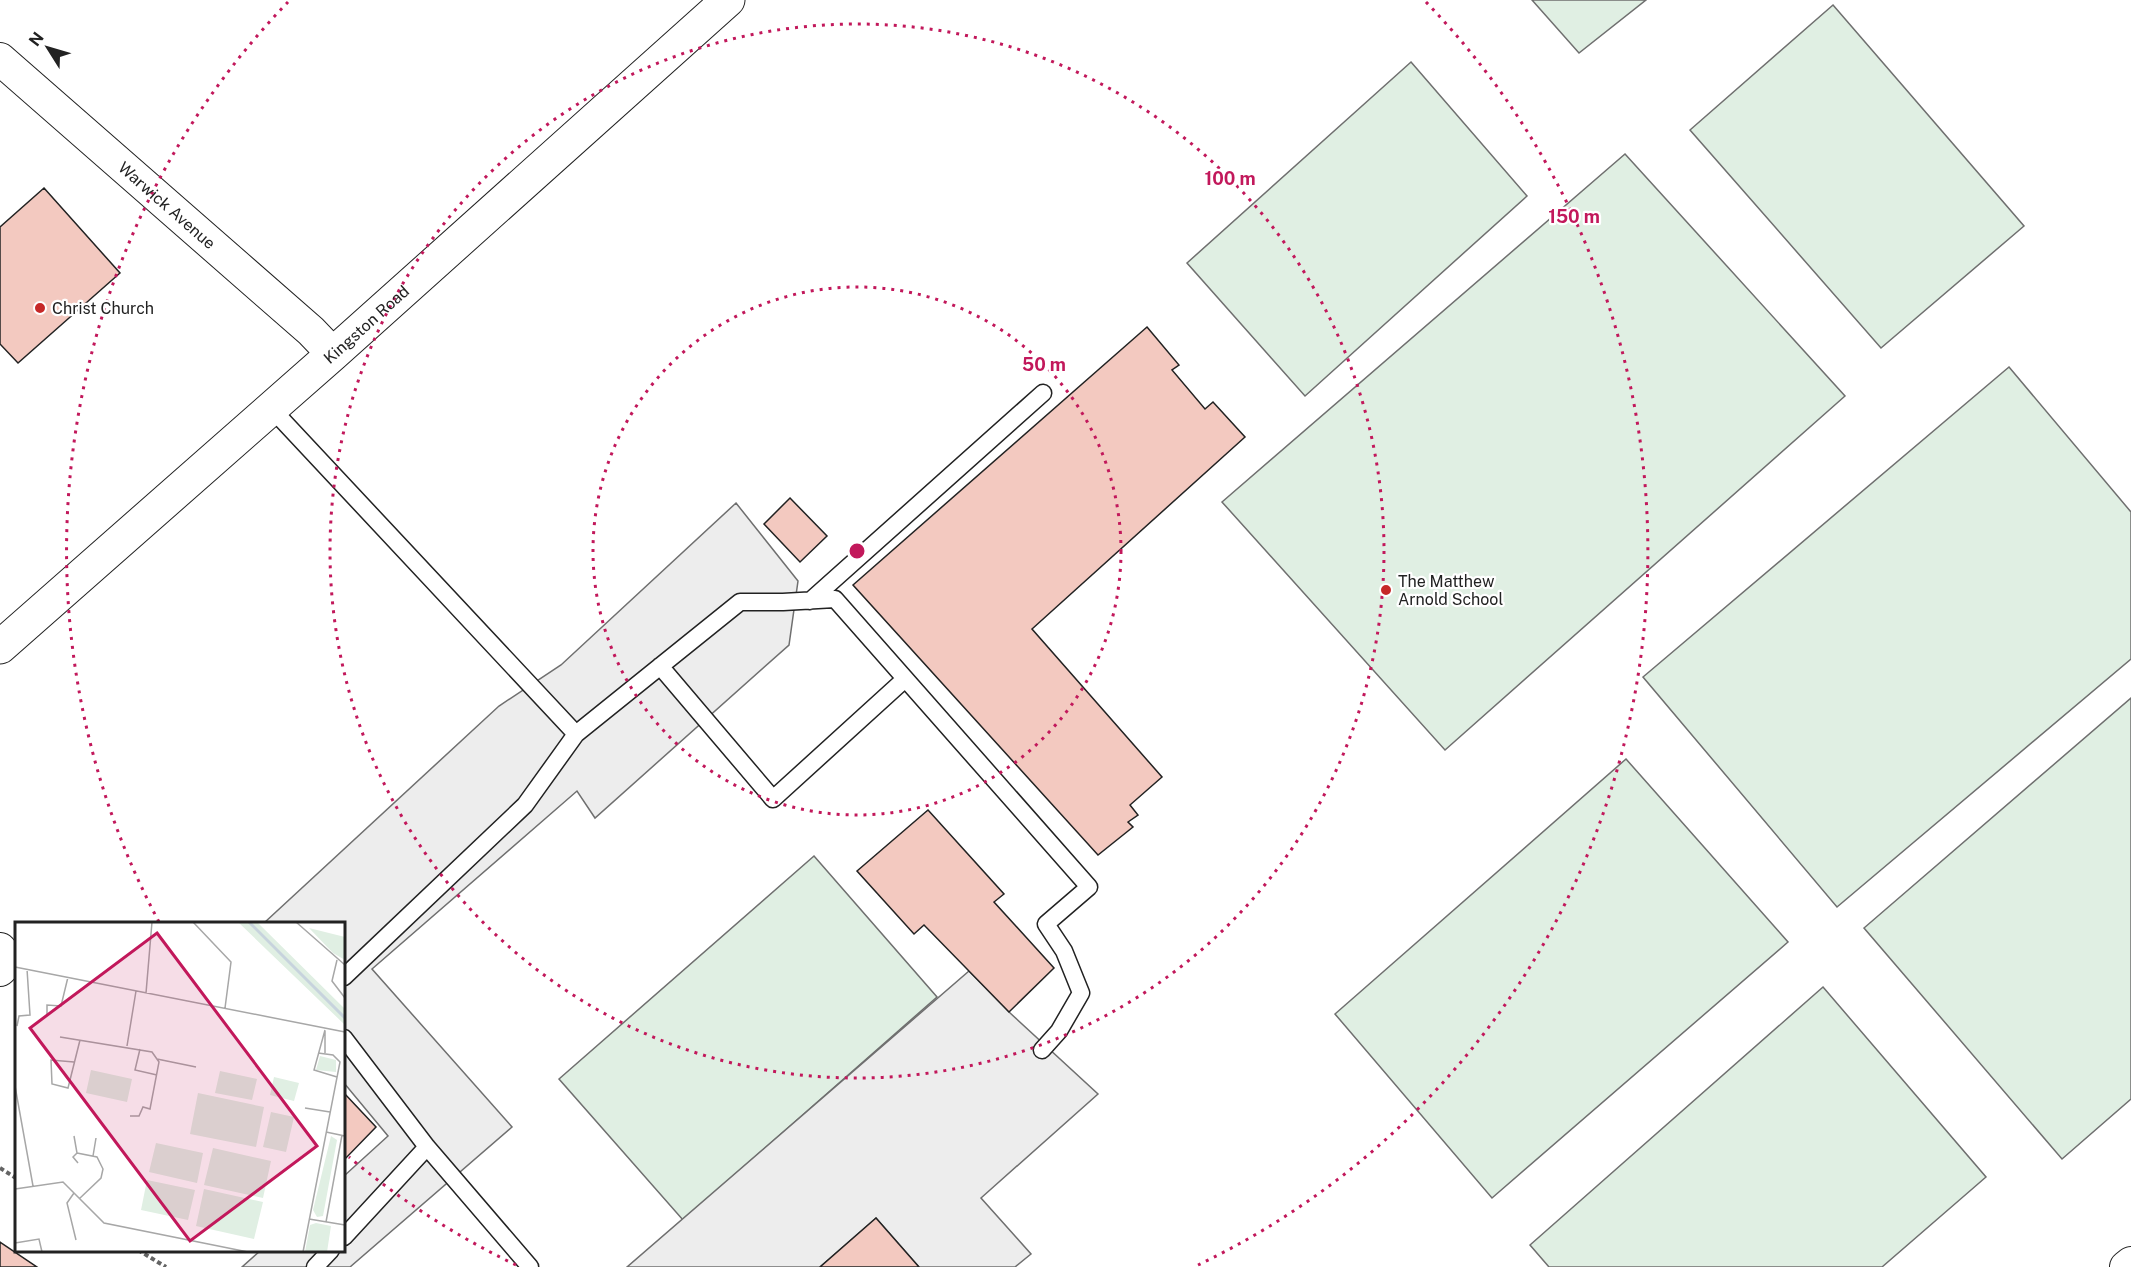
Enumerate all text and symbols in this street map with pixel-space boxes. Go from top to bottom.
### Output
north arrow [18,18,78,78]
text: N [25,29,48,50]
street label: Warwick Avenue [115,158,220,253]
text: 100 m [1204,168,1256,189]
text: 150 m [1548,206,1600,227]
street label: Kingston Road [320,281,413,367]
place label: Christ Church [52,299,154,318]
marker: Christ Church [33,301,47,315]
text: 50 m [1022,354,1066,375]
centre of rings [847,541,867,561]
place label: The Matthew Arnold School [1398,572,1503,609]
marker: The Matthew Arnold School [1379,583,1393,597]
inset map [15,922,345,1252]

